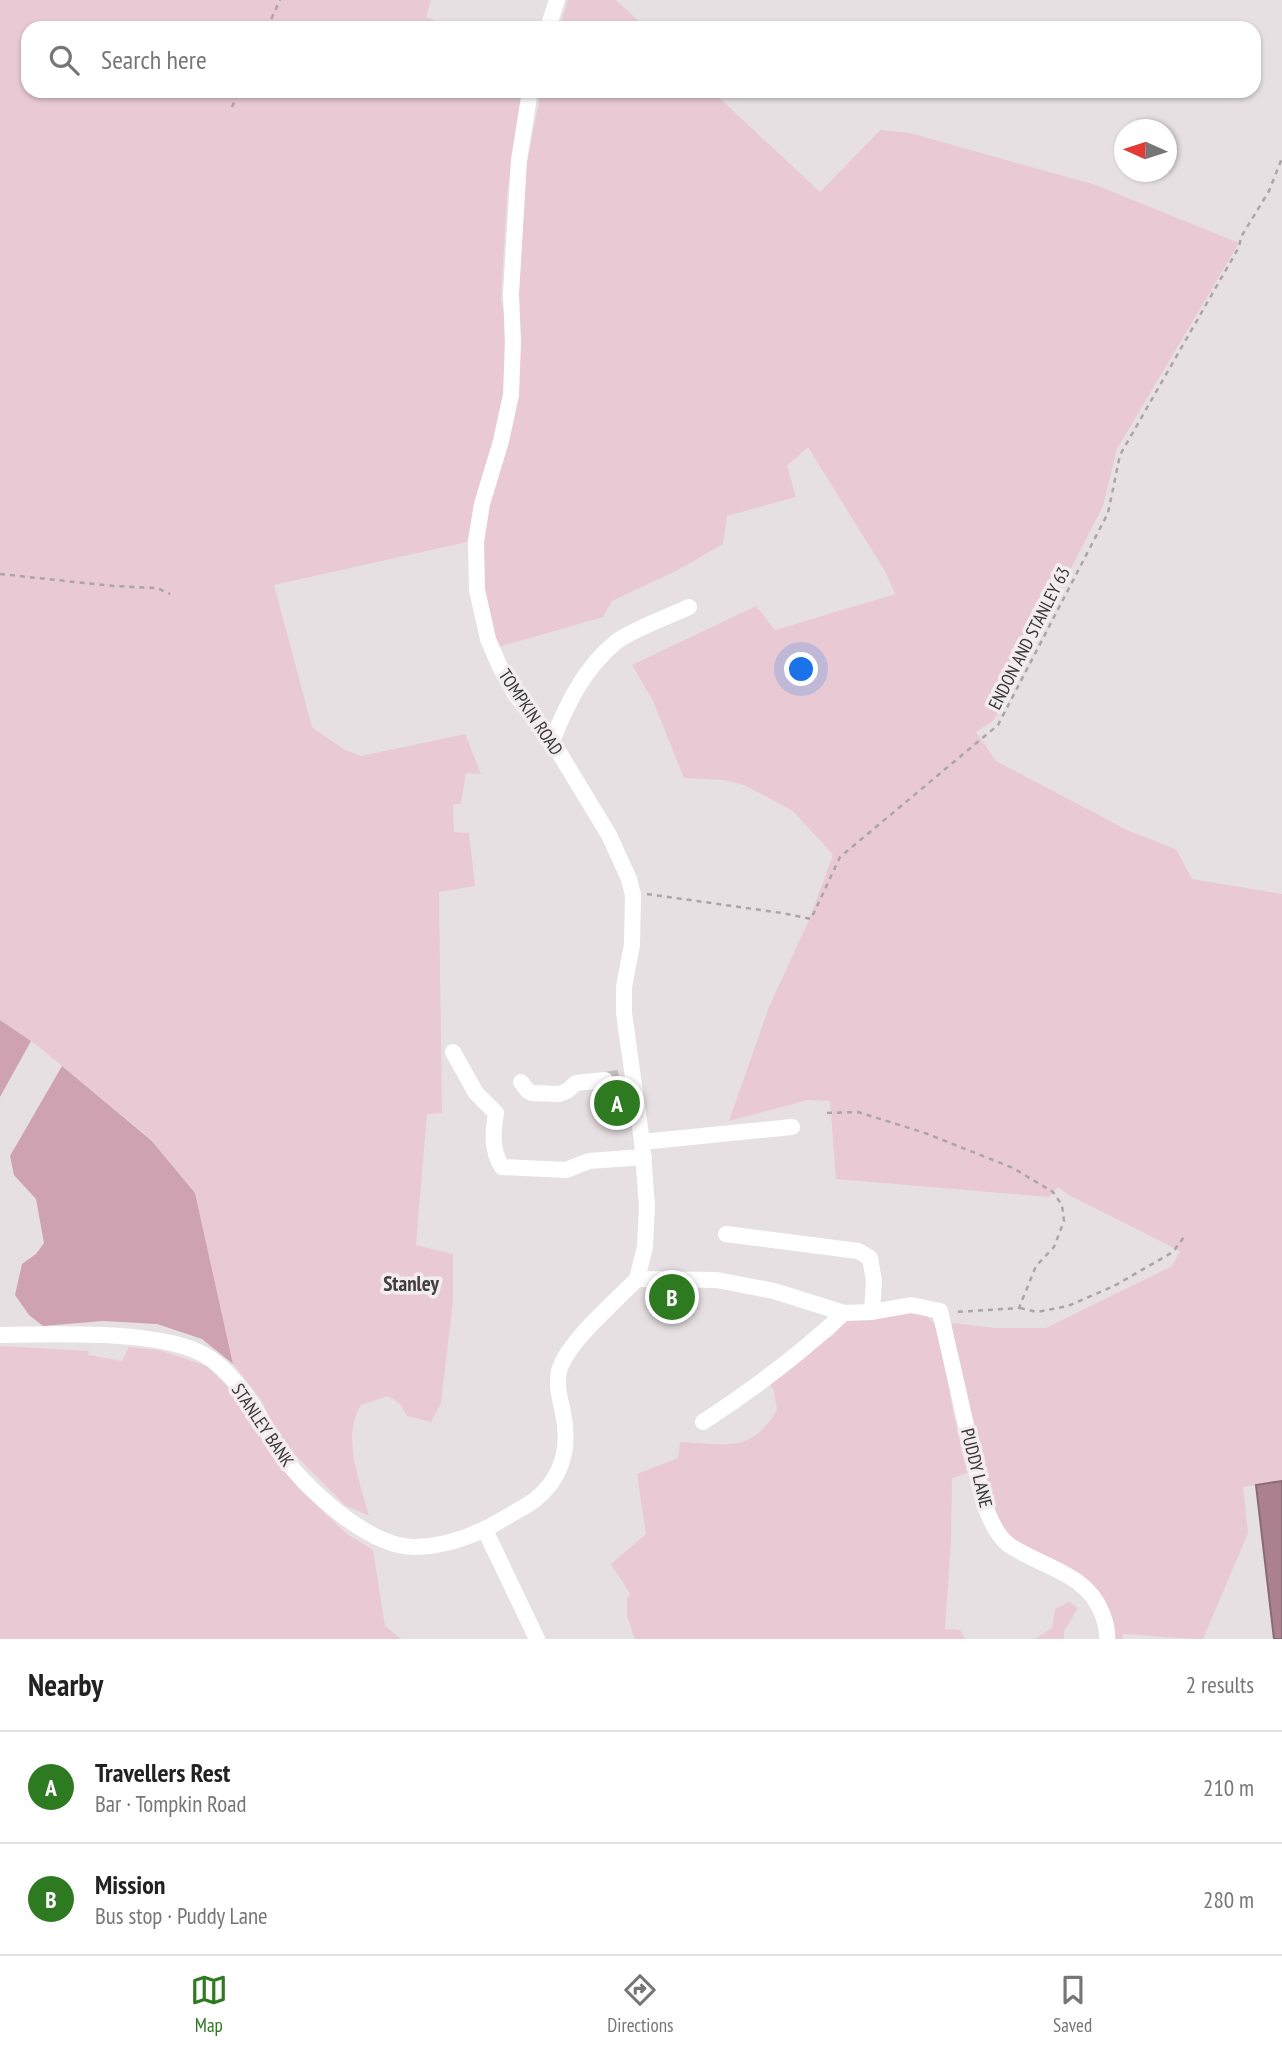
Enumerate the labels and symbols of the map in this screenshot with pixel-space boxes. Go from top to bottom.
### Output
north arrow [1114,119,1177,182]
street label: ENDON AND STANLEY 63 [983,563,1075,713]
your location [784,652,818,686]
street label: TOMPKIN ROAD [494,665,568,759]
pin: A [594,1077,640,1129]
district label: Stanley [383,1270,439,1297]
pin: B [649,1271,695,1323]
street label: STANLEY BANK [227,1379,299,1471]
street label: PUDDY LANE [956,1426,998,1510]

